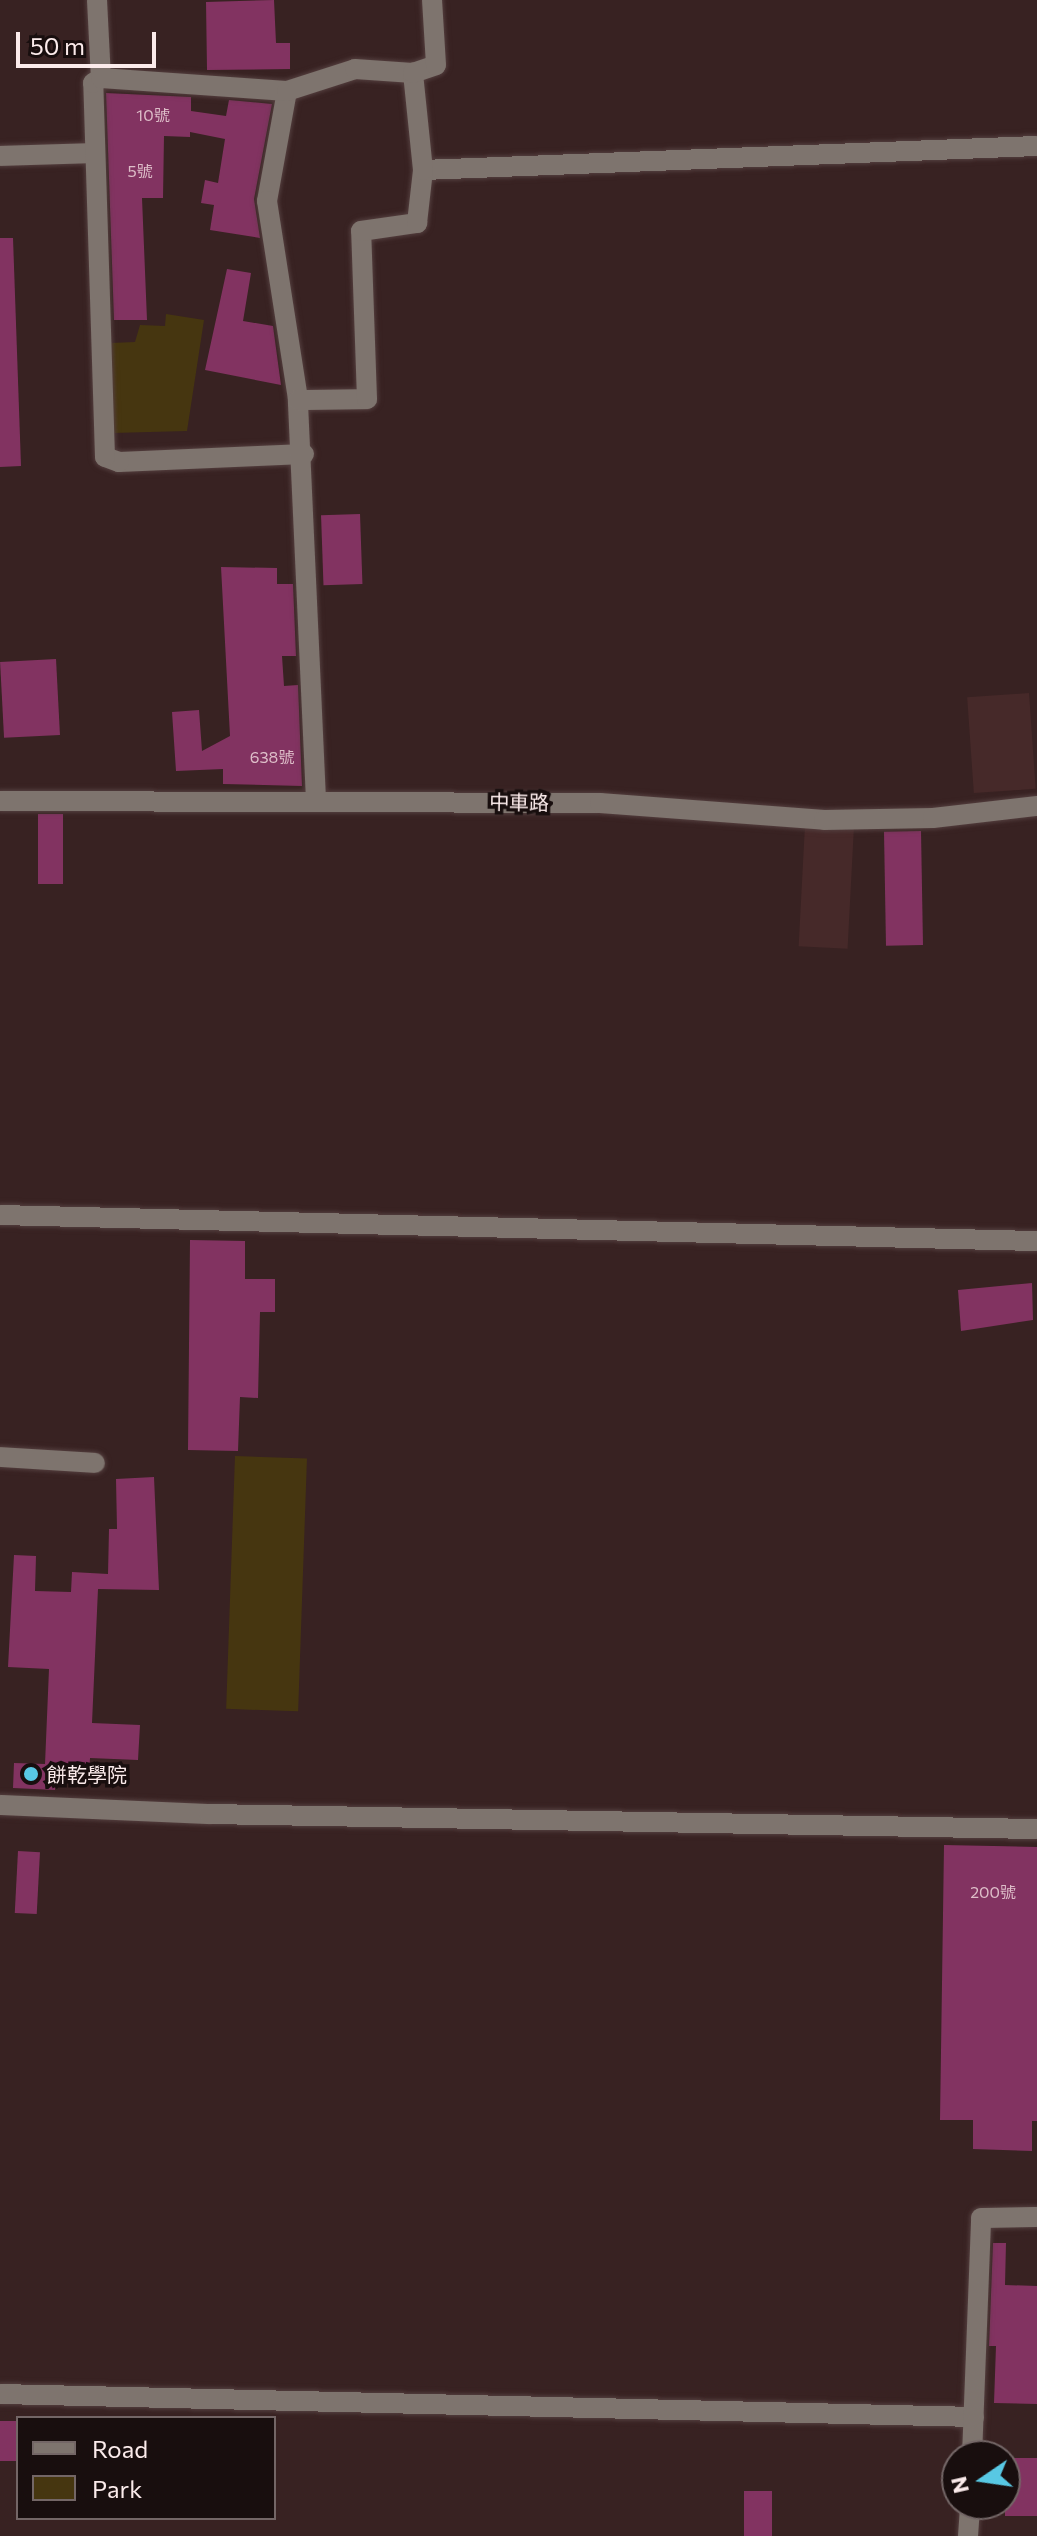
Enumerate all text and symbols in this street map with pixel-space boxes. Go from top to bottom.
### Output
scale bar [20,16,160,66]
text: 50 m [30,31,85,60]
house number: 10號 [136,105,170,125]
house number: 5號 [127,161,153,181]
house number: 638號 [250,747,294,767]
street label: 中車路 [489,789,549,815]
place label: 餅乾學院 [47,1762,127,1786]
marker: 餅乾學院 [22,1765,40,1783]
house number: 200號 [970,1882,1016,1902]
legend [16,2416,276,2520]
text: Road [92,2434,148,2463]
north arrow [941,2440,1021,2520]
text: Park [92,2474,142,2503]
text: N [944,2474,974,2496]

